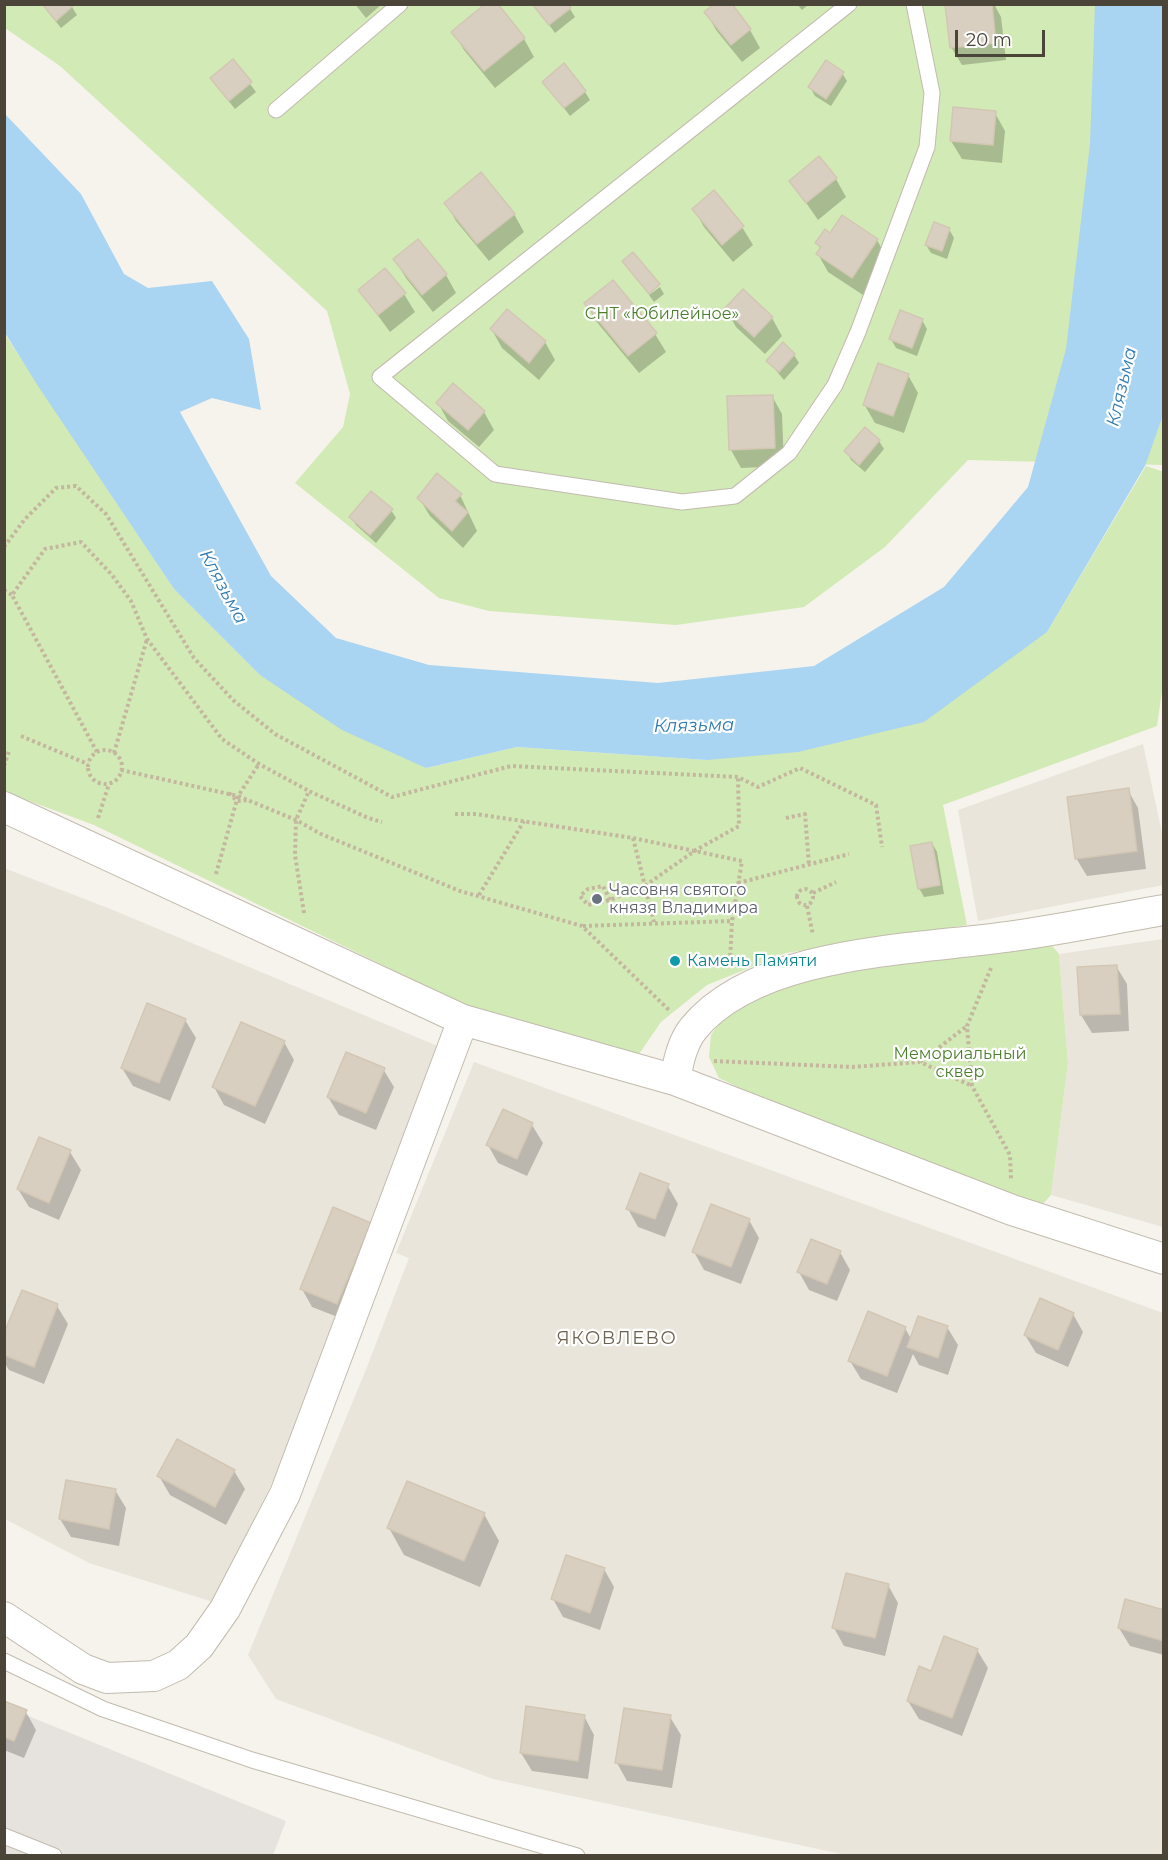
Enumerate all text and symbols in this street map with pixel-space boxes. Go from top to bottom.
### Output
scale bar [958,18,1048,56]
text: 20 m [966,29,1012,51]
park label: СНТ «Юбилейное» [585,304,739,324]
water label: Клязьма [1102,345,1142,429]
water label: Клязьма [194,546,252,628]
water label: Клязьма [653,714,735,738]
place label: Часовня святого князя Владимира [609,880,758,918]
marker: Часовня святого князя Владимира [590,892,604,906]
place label: Камень Памяти [687,951,817,971]
marker: Камень Памяти [668,954,682,968]
park label: Мемориальный сквер [894,1044,1026,1082]
district label: ЯКОВЛЕВО [557,1328,677,1350]

